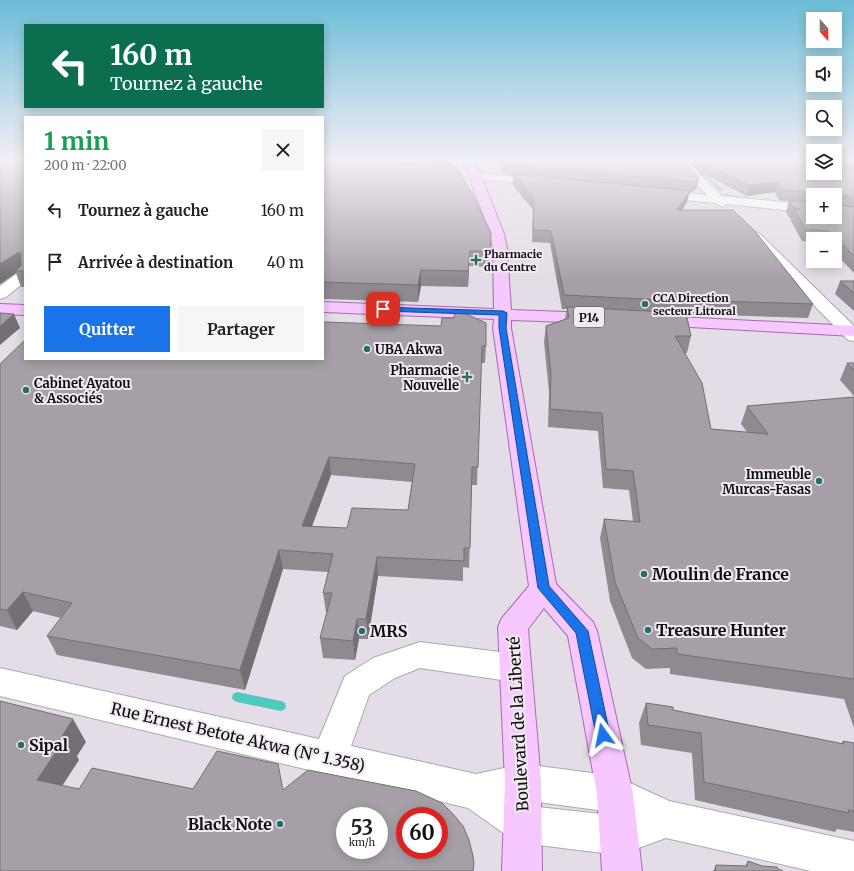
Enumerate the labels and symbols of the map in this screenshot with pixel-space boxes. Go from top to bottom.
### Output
north arrow [806,12,842,48]
place label: Pharmacie du Centre [484,247,542,274]
marker: Pharmacie du Centre [471,255,481,265]
place label: CCA Direction secteur Littoral [653,291,736,318]
pin [366,292,400,326]
marker: CCA Direction secteur Littoral [640,299,650,309]
road number: P14 [574,307,604,327]
place label: UBA Akwa [375,341,442,358]
marker: UBA Akwa [362,344,372,354]
place label: Pharmacie Nouvelle [390,362,459,394]
marker: Pharmacie Nouvelle [462,372,472,382]
place label: Cabinet Ayatou & Associés [34,375,131,407]
marker: Cabinet Ayatou & Associés [21,385,31,395]
place label: Immeuble Murcas-Fasas [722,466,811,498]
marker: Immeuble Murcas-Fasas [814,476,824,486]
place label: Moulin de France [652,564,789,584]
marker: Moulin de France [639,569,649,579]
place label: Treasure Hunter [656,620,786,640]
place label: MRS [370,621,408,641]
marker: Treasure Hunter [643,625,653,635]
marker: MRS [357,626,367,636]
street label: Boulevard de la Liberté [503,636,533,812]
street label: Rue Ernest Betote Akwa (N° 1.358) [109,698,367,776]
position arrow [582,714,624,756]
place label: Sipal [29,735,68,755]
marker: Sipal [16,740,26,750]
speed limit sign: 60 [396,807,448,859]
place label: Black Note [188,814,272,834]
marker: Black Note [275,819,285,829]

